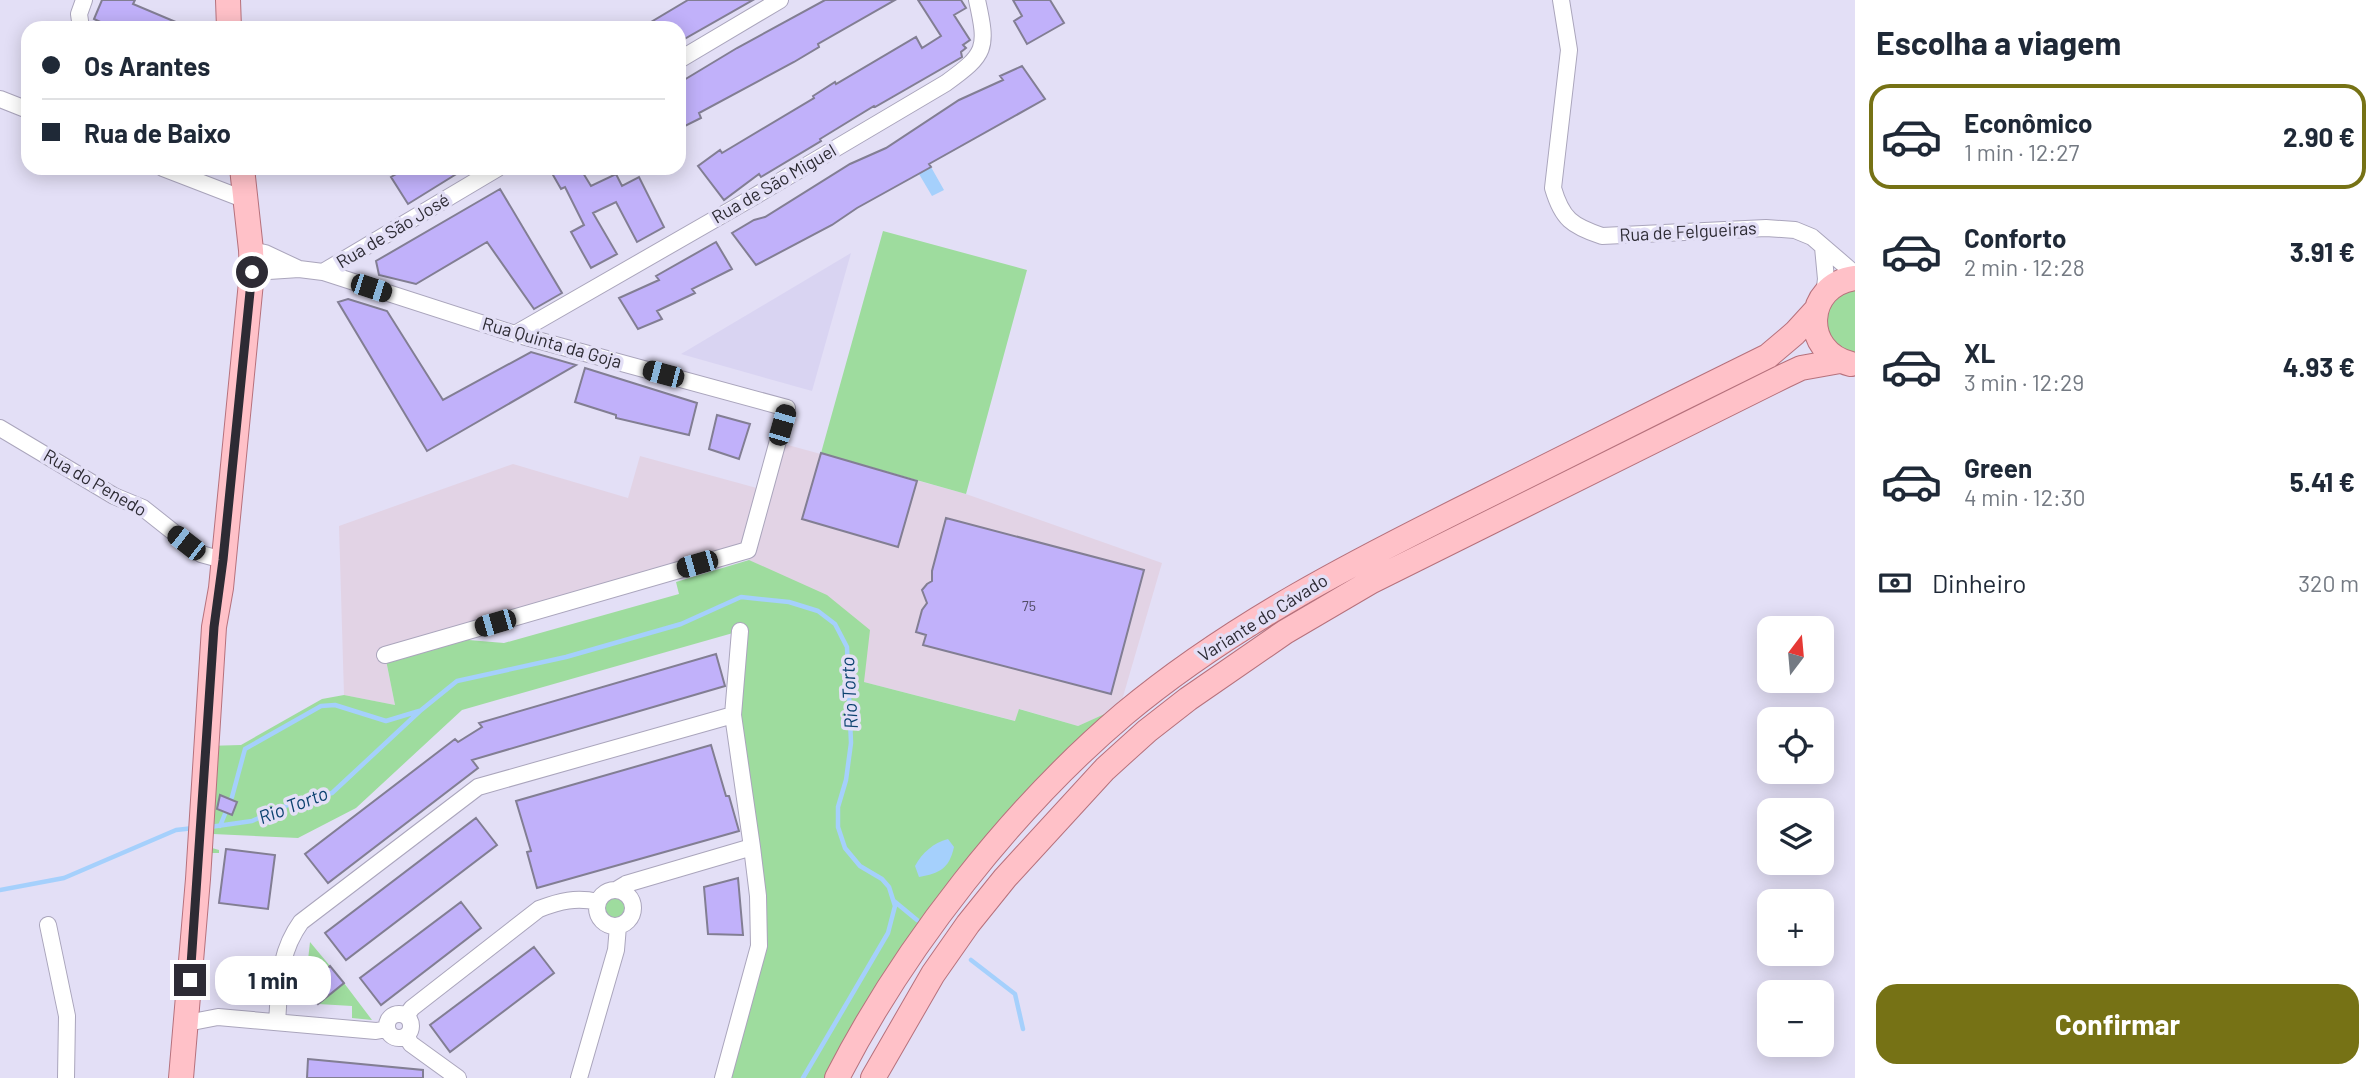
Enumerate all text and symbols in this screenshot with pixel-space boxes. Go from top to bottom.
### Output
text: Escolha a viagem [1876,23,2121,61]
text: Os Arantes [84,50,210,81]
icon: car [1880,105,1943,168]
text: Econômico [1964,107,2093,138]
text: Rua de Baixo [84,117,231,148]
text: 2.90 € [2283,121,2355,152]
text: 1 min · 12:27 [1964,138,2079,166]
street label: Rua de São Miguel [707,139,840,228]
street label: Rua de São José [332,188,453,273]
street label: Rua de Felgueiras [1619,216,1757,246]
icon: car [1880,220,1943,283]
text: Conforto [1964,222,2067,253]
text: 3.91 € [2290,236,2355,267]
text: 2 min · 12:28 [1964,253,2085,281]
route start [236,256,268,288]
car [348,272,395,304]
street label: Rua Quinta da Goja [480,312,625,372]
icon: car [1880,335,1943,398]
text: XL [1964,337,1995,368]
text: 4.93 € [2283,351,2355,382]
car [640,358,687,390]
text: 3 min · 12:29 [1964,368,2084,396]
car [767,402,798,448]
street label: Rua do Penedo [40,444,151,521]
icon: car [1880,450,1943,513]
text: Green [1964,452,2032,483]
text: 5.41 € [2290,466,2355,497]
text: 4 min · 12:30 [1964,483,2086,511]
car [163,522,210,564]
car [674,548,721,580]
icon: cash [1876,564,1914,602]
text: Dinheiro [1932,567,2027,598]
street label: Variante do Cávado [1194,568,1331,666]
text: 320 m [2298,569,2359,597]
house number: 75 [1022,597,1036,614]
car [472,607,519,639]
north arrow [1757,616,1834,693]
map controls [1757,616,1834,1057]
water label: Rio Torto [835,656,862,730]
button: locate [1757,707,1834,784]
water label: Rio Torto [255,781,331,828]
button: layers [1757,798,1834,875]
button: + [1757,889,1834,966]
callout: 1 min [214,956,330,1004]
route end [174,964,206,996]
text: 1 min [248,966,298,994]
button: − [1757,980,1834,1057]
button: Confirmar [1876,984,2359,1064]

